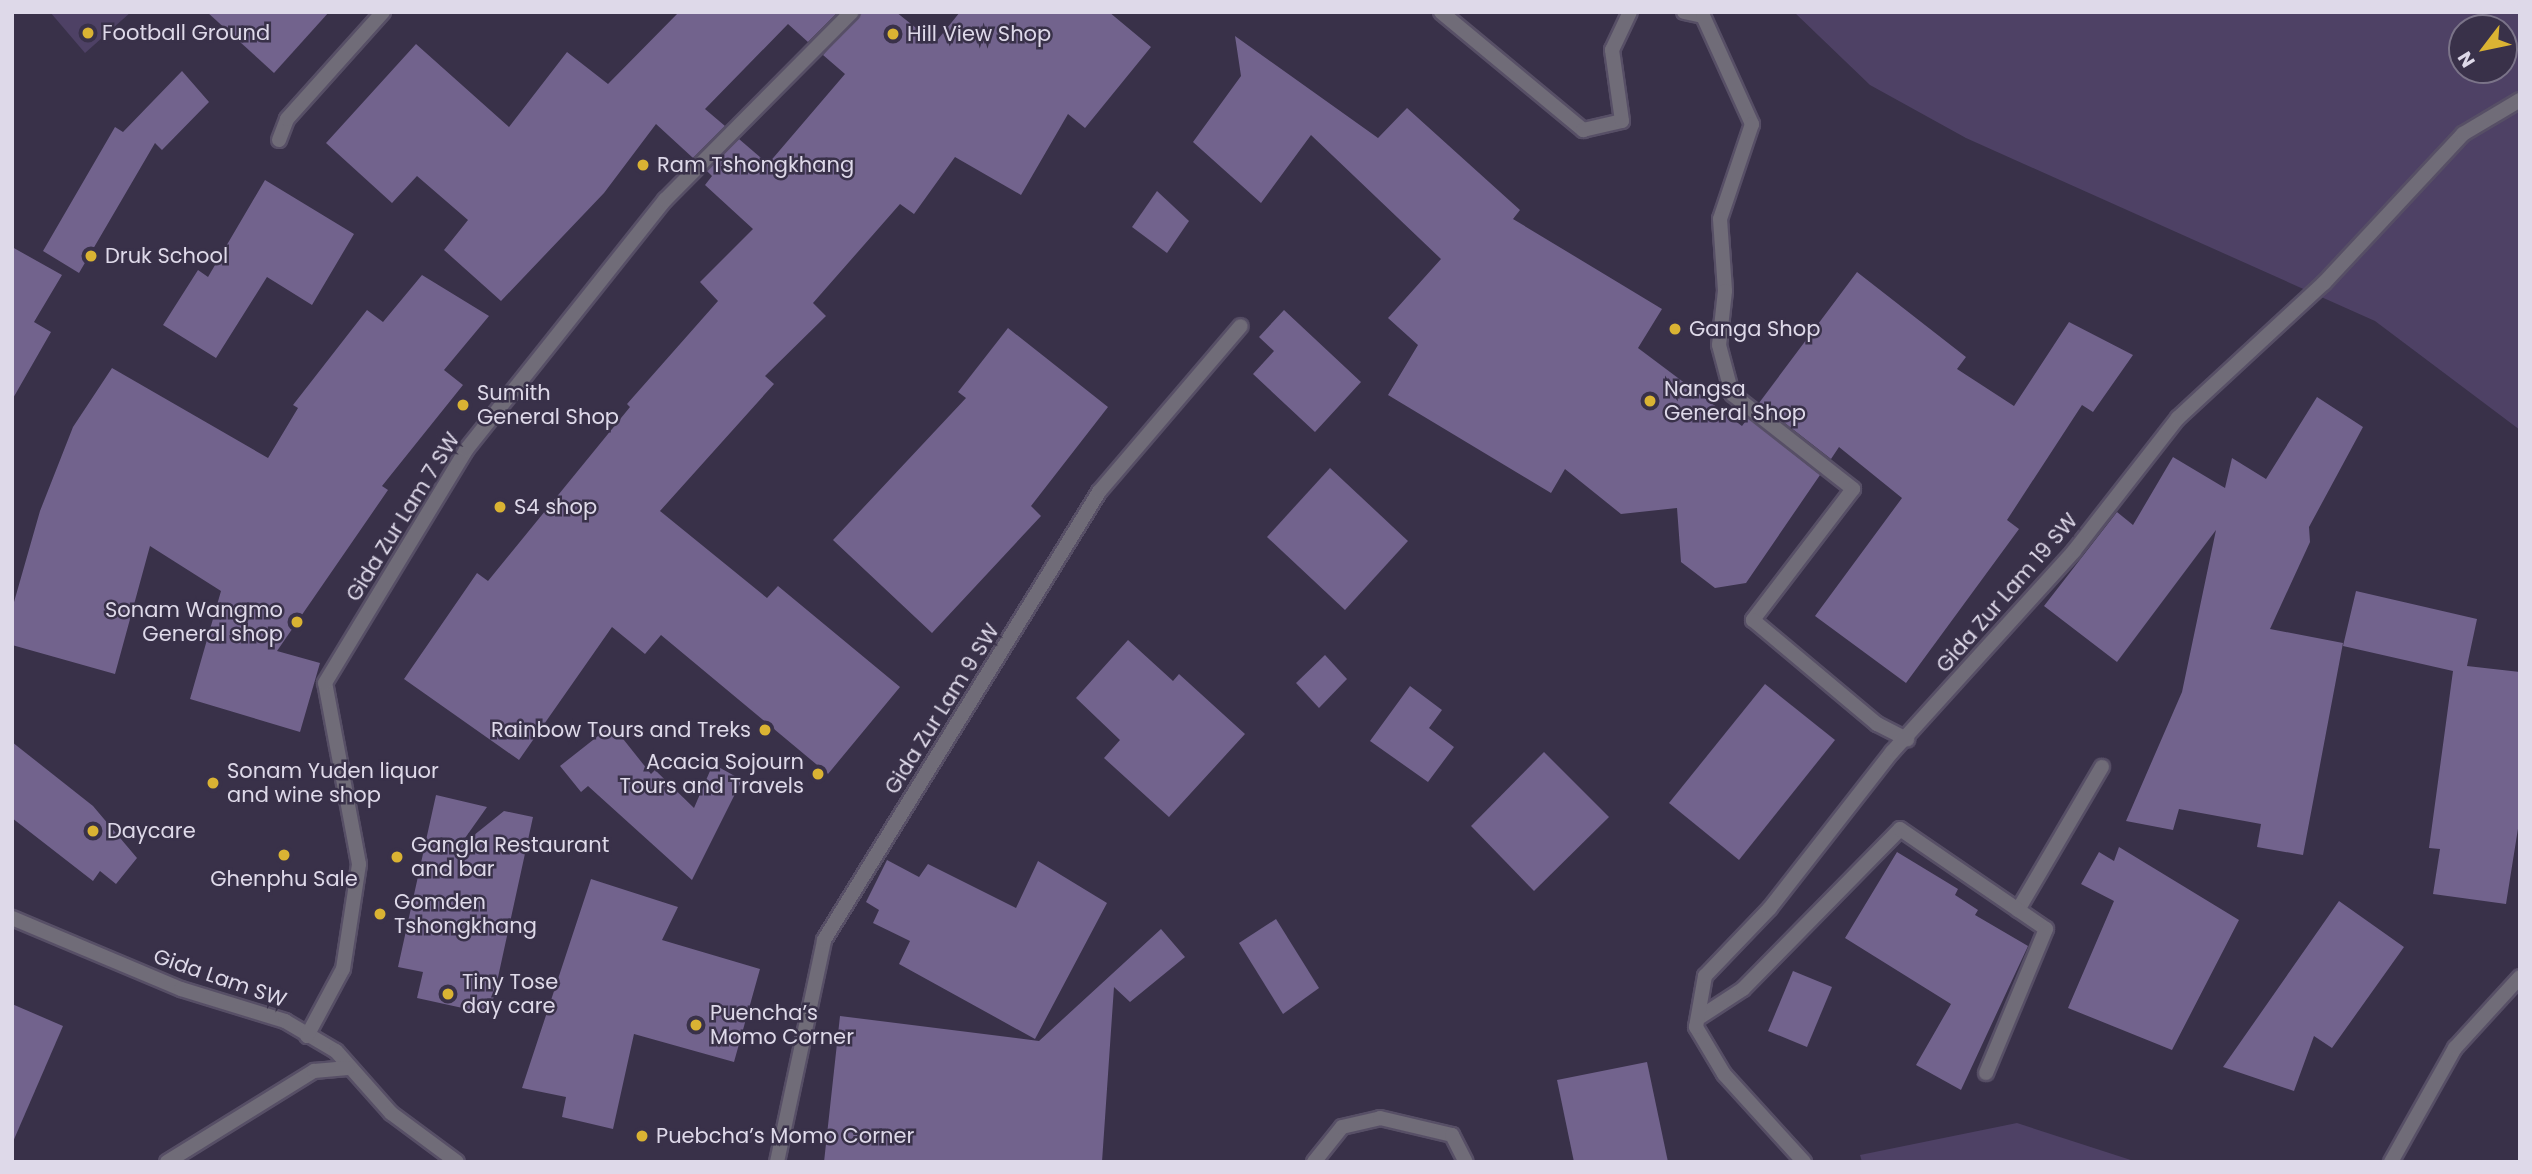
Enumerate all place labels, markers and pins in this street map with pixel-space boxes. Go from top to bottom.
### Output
place label: Football Ground [102,20,270,46]
place label: Hill View Shop [907,21,1051,47]
marker: Football Ground [80,25,96,41]
marker: Hill View Shop [885,26,901,42]
place label: Ram Tshongkhang [657,152,854,178]
marker: Ram Tshongkhang [635,157,651,173]
place label: Druk School [105,243,228,269]
marker: Druk School [83,248,99,264]
place label: Ganga Shop [1689,316,1820,342]
marker: Ganga Shop [1667,321,1683,337]
place label: Nangsa General Shop [1664,376,1806,426]
place label: Sumith General Shop [477,380,619,430]
marker: Nangsa General Shop [1642,393,1658,409]
marker: Sumith General Shop [455,397,471,413]
place label: S4 shop [514,494,597,520]
marker: S4 shop [492,499,508,515]
place label: Sonam Wangmo General shop [105,597,283,647]
marker: Sonam Wangmo General shop [289,614,305,630]
place label: Rainbow Tours and Treks [491,717,751,743]
marker: Rainbow Tours and Treks [757,722,773,738]
place label: Acacia Sojourn Tours and Travels [620,749,804,799]
place label: Sonam Yuden liquor and wine shop [227,758,439,808]
marker: Acacia Sojourn Tours and Travels [810,766,826,782]
marker: Sonam Yuden liquor and wine shop [205,775,221,791]
place label: Daycare [107,818,196,844]
marker: Daycare [85,823,101,839]
place label: Gangla Restaurant and bar [411,832,609,882]
marker: Ghenphu Sale [276,847,292,863]
marker: Gangla Restaurant and bar [389,849,405,865]
place label: Ghenphu Sale [210,866,358,892]
place label: Gomden Tshongkhang [394,889,537,939]
marker: Gomden Tshongkhang [372,906,388,922]
place label: Tiny Tose day care [462,969,558,1019]
marker: Tiny Tose day care [440,986,456,1002]
place label: Puencha’s Momo Corner [710,1000,854,1050]
marker: Puencha’s Momo Corner [688,1017,704,1033]
place label: Puebcha’s Momo Corner [656,1123,914,1149]
marker: Puebcha’s Momo Corner [634,1128,650,1144]

